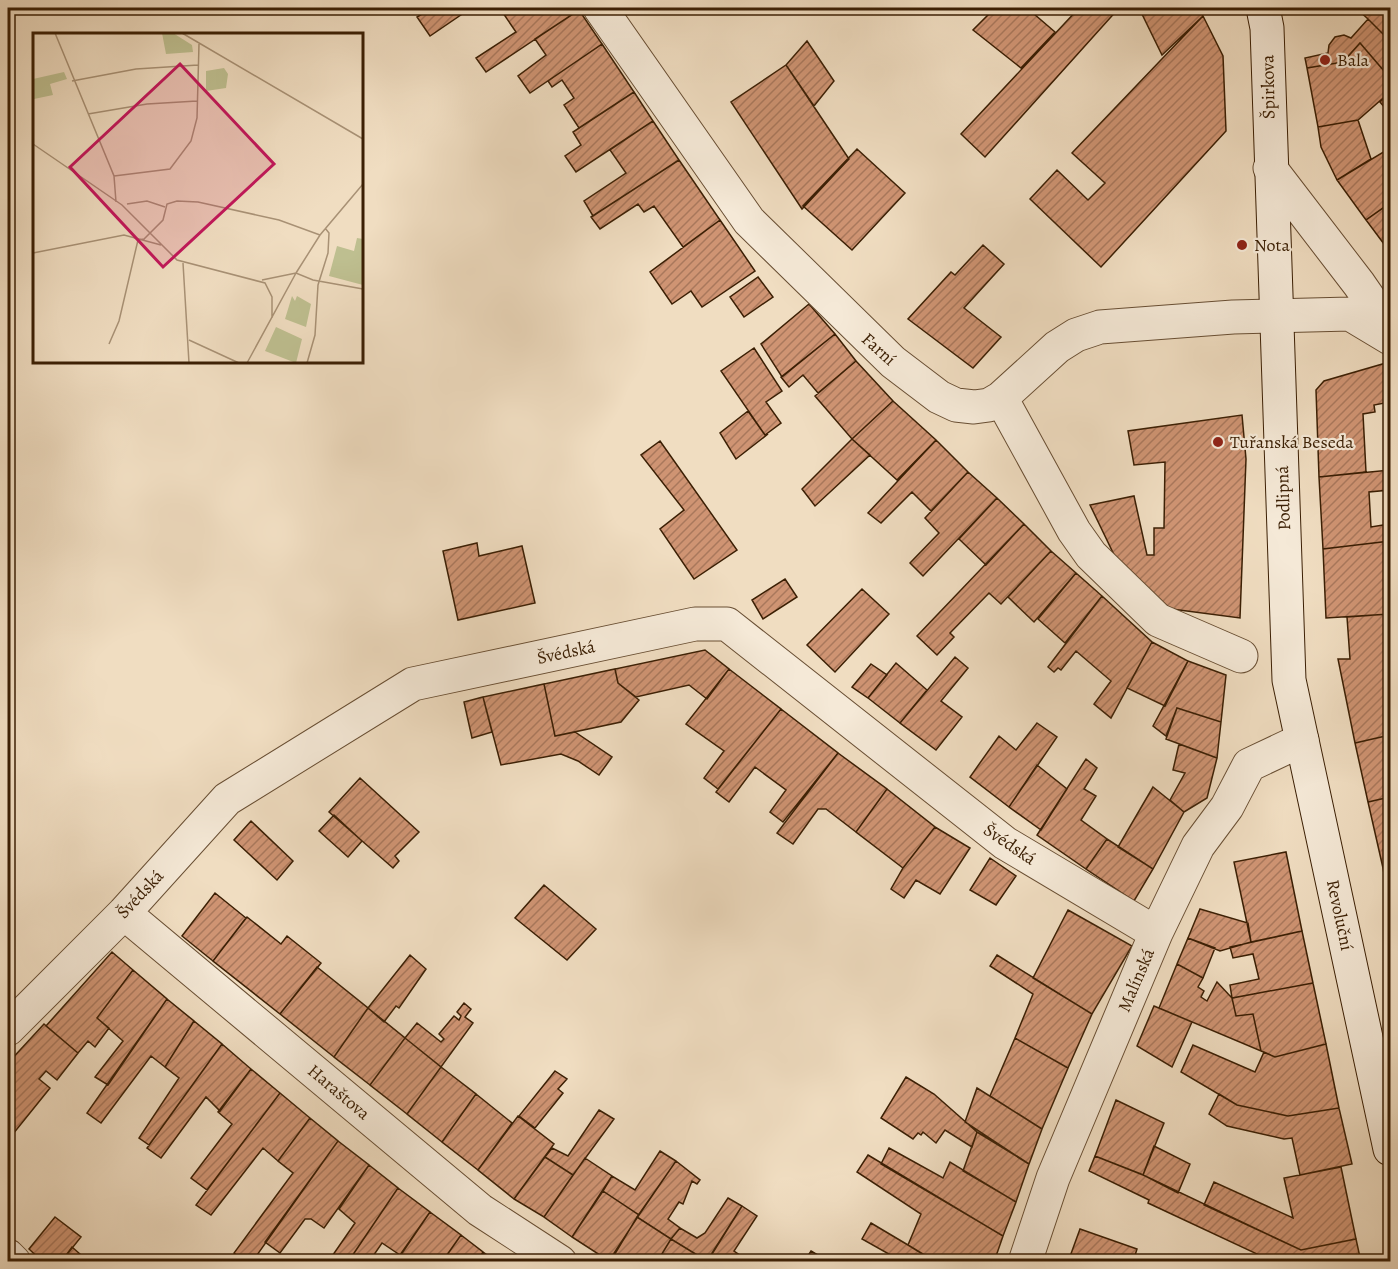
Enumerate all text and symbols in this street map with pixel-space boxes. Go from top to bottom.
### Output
inset map [33,33,363,363]
place label: Bala [1337,48,1370,72]
marker: Bala [1318,53,1332,67]
street label: Špirkova [1255,54,1281,119]
place label: Nota [1254,233,1290,257]
marker: Nota [1235,238,1249,252]
street label: Farní [857,327,901,371]
place label: Tuřanská Beseda [1230,430,1354,454]
marker: Tuřanská Beseda [1211,435,1225,449]
street label: Podlipná [1270,465,1296,531]
street label: Švédská [535,634,598,670]
street label: Švédská [979,818,1042,871]
street label: Švédská [111,864,169,924]
street label: Revoluční [1321,877,1359,953]
street label: Malínská [1112,944,1160,1016]
street label: Haraštova [303,1059,376,1126]

